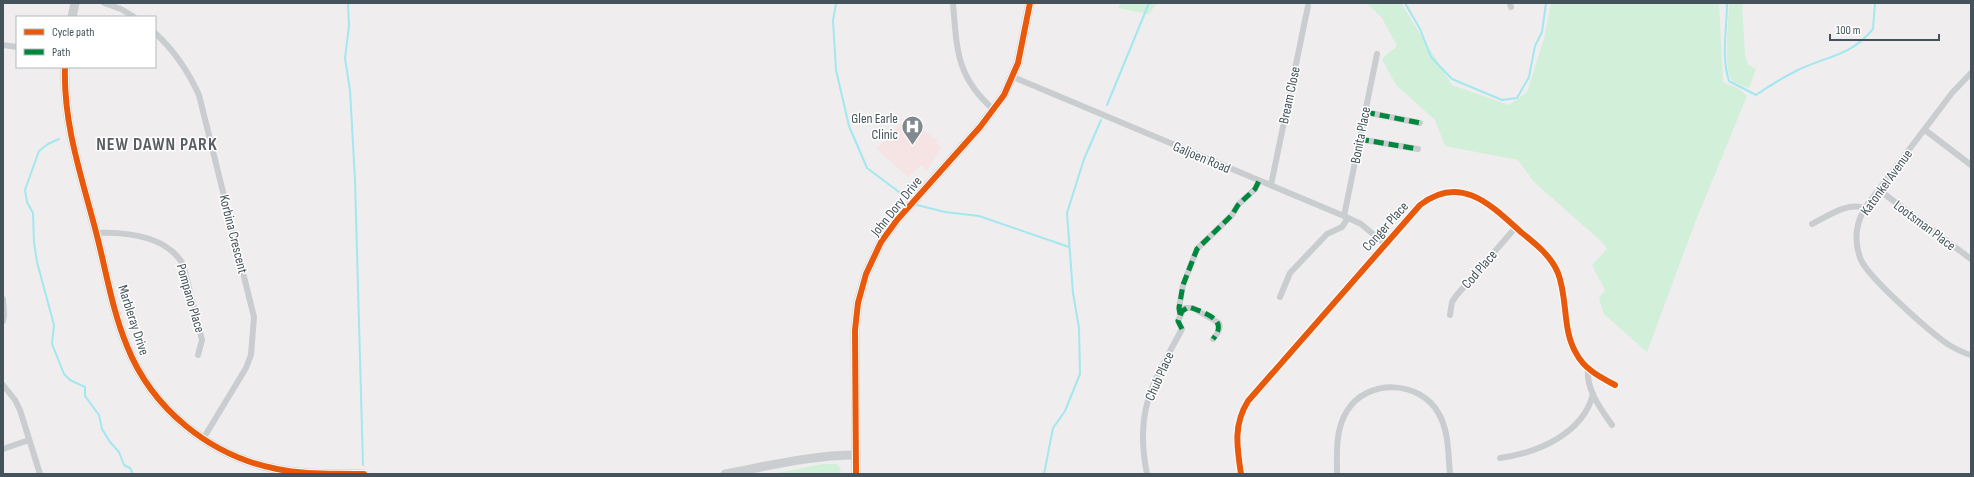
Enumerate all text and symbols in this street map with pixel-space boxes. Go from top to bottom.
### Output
legend [16,16,156,68]
scale bar [1830,16,1939,42]
text: 100 m [1836,23,1861,38]
text: Cycle path [52,25,94,40]
text: Path [52,45,70,60]
street label: Bream Close [1275,65,1304,125]
street label: Bonita Place [1347,105,1374,165]
place label: Glen Earle Clinic [851,110,898,143]
hospital icon: Glen Earle Clinic [900,113,926,146]
district label: NEW DAWN PARK [96,134,218,155]
street label: Galjoen Road [1171,138,1233,177]
street label: Katonkel Avenue [1857,146,1916,219]
street label: John Dory Drive [867,173,926,240]
street label: Korbina Crescent [216,193,252,275]
street label: Lootsman Place [1890,196,1959,254]
street label: Conger Place [1359,198,1412,255]
street label: Cod Place [1458,247,1501,292]
street label: Pompano Place [173,262,208,335]
street label: Marbleray Drive [114,283,153,357]
street label: Chub Place [1141,349,1178,403]

